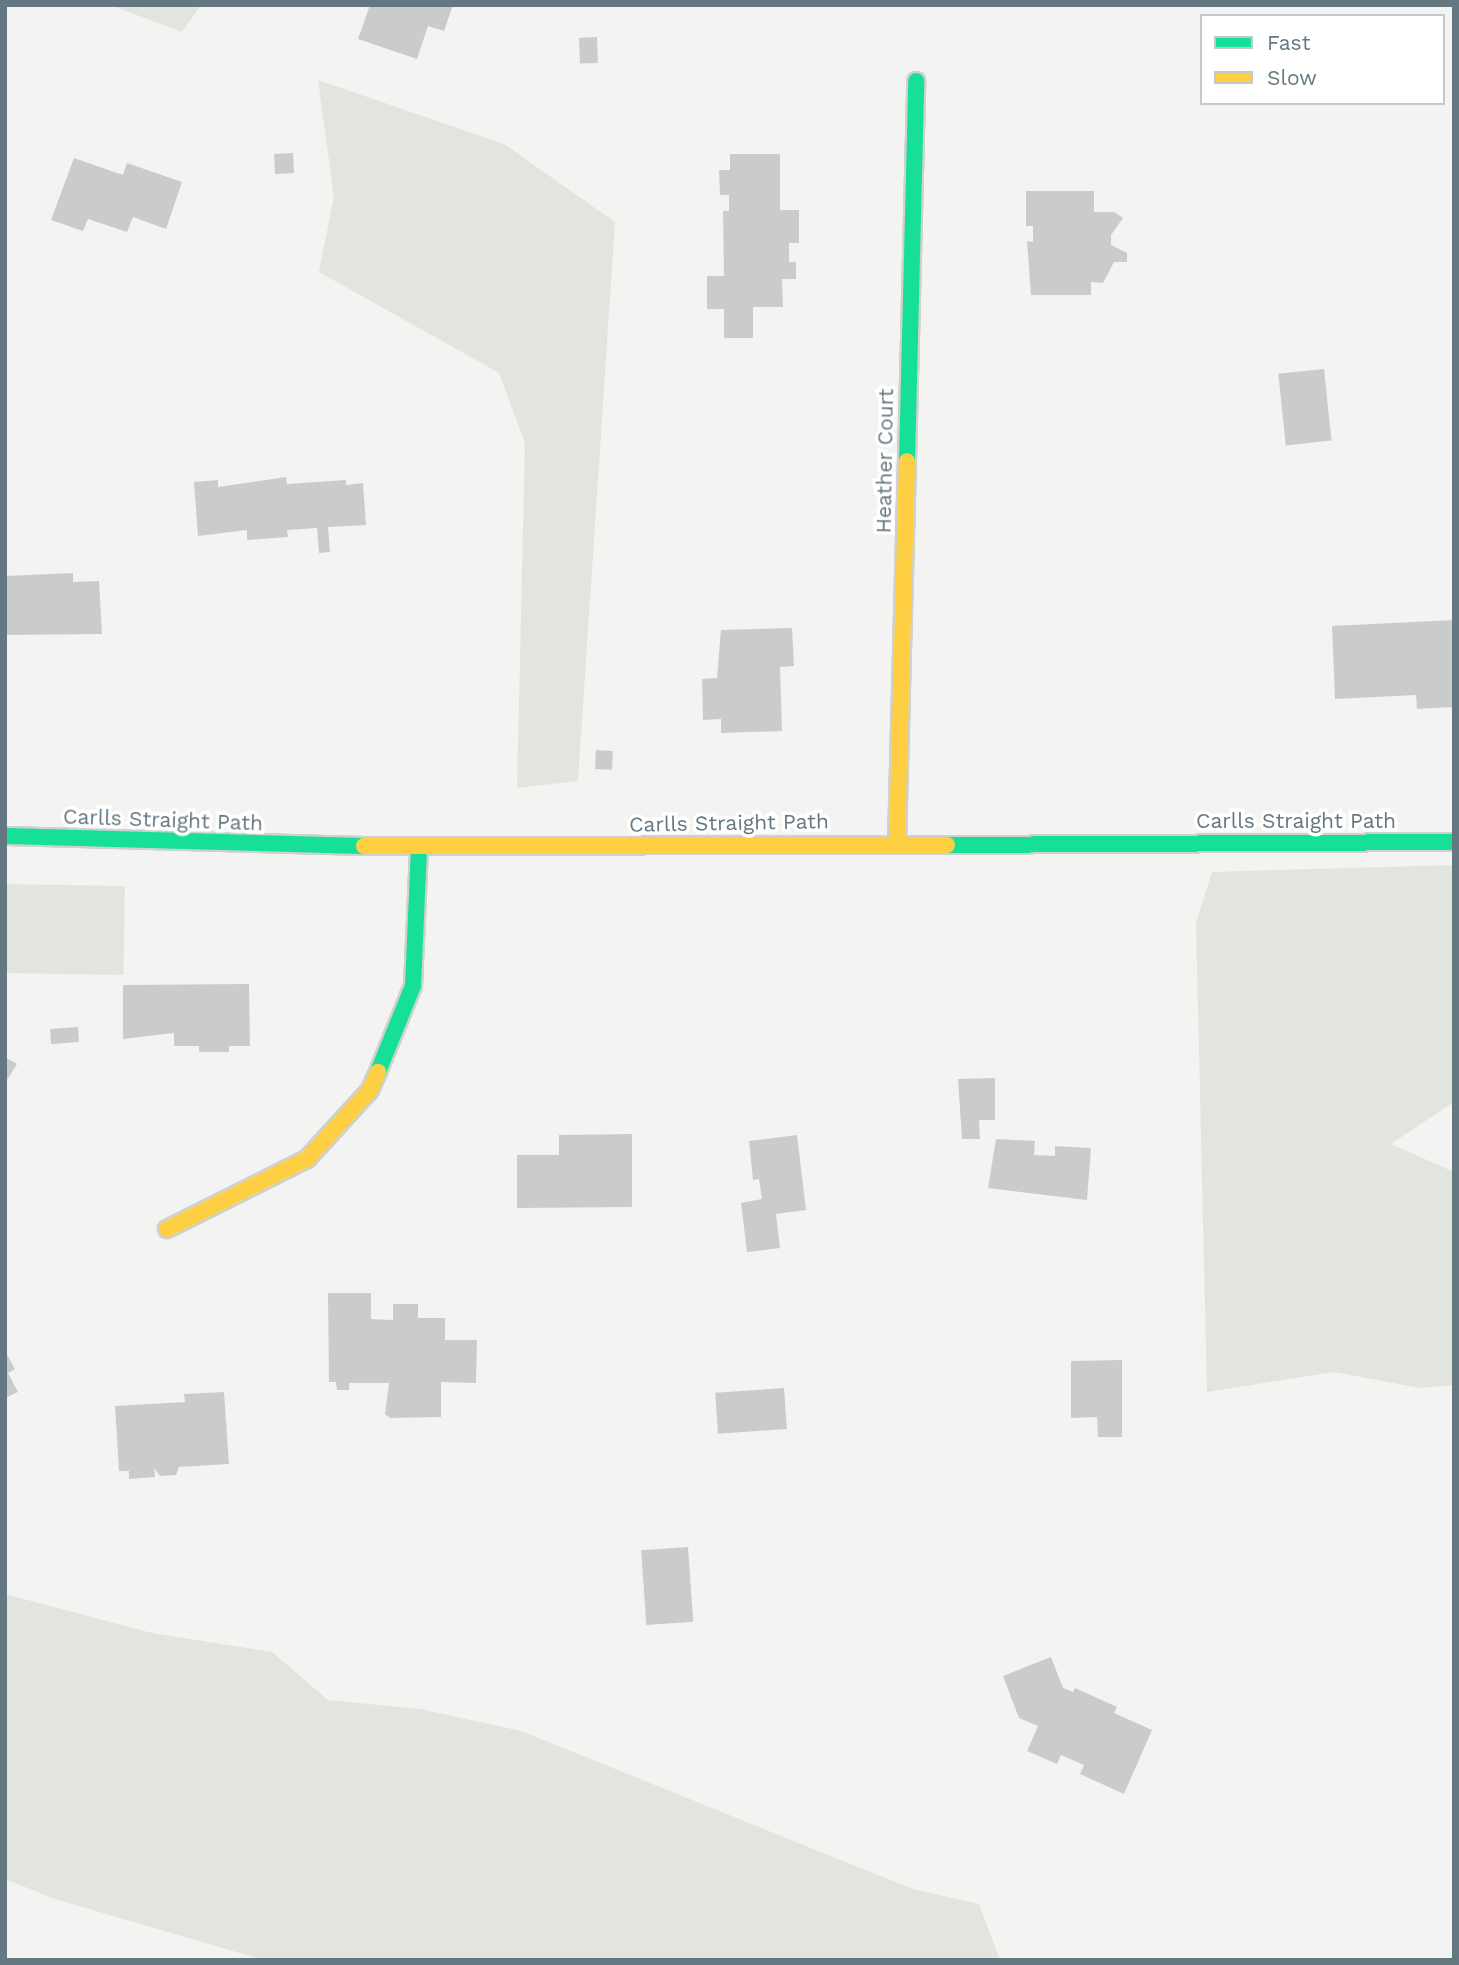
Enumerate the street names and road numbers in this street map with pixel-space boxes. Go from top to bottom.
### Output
street label: Heather Court [871,388,899,534]
street label: Carlls Straight Path [63,804,263,836]
street label: Carlls Straight Path [1196,808,1396,834]
street label: Carlls Straight Path [629,809,829,837]

